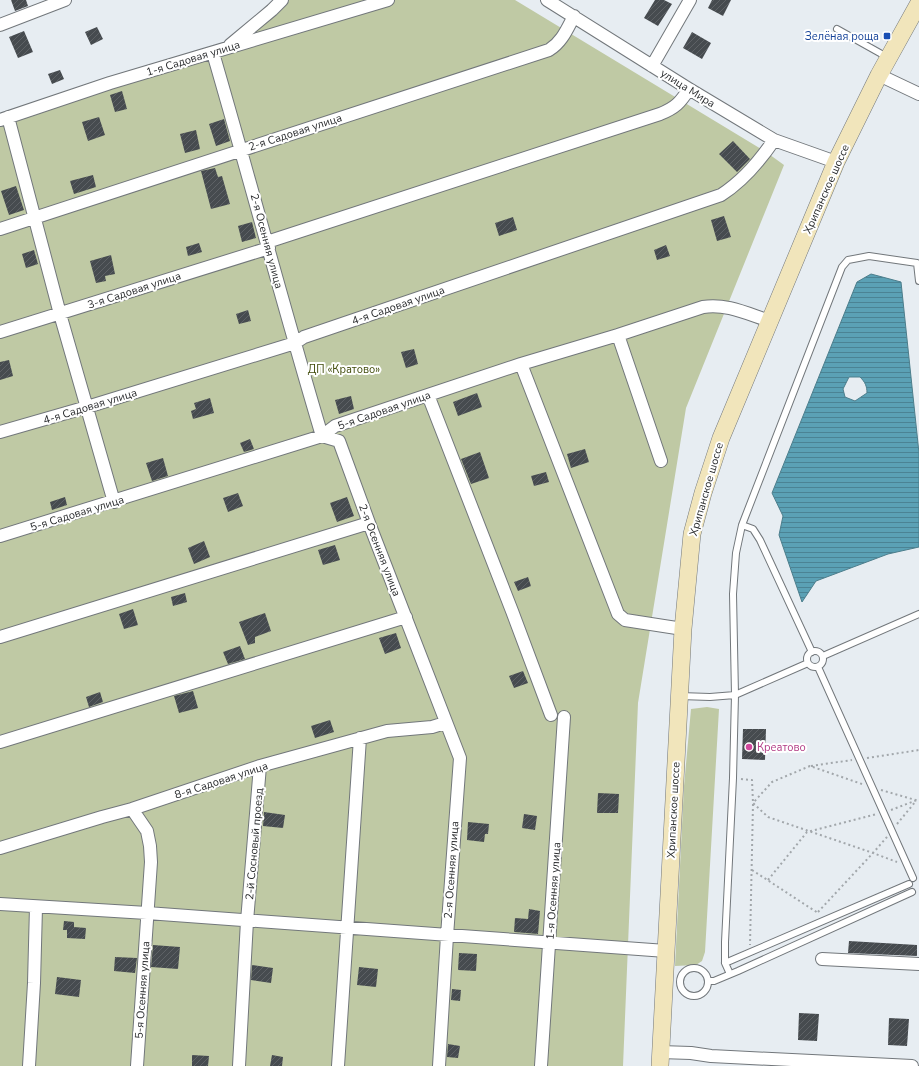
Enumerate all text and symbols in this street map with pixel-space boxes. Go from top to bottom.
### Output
place label: Зелёная роща [805,29,879,44]
marker: Зелёная роща [882,31,892,41]
street label: 1-я Садовая улица [144,37,242,80]
street label: улица Мира [658,66,718,111]
street label: 2-я Садовая улица [247,110,344,155]
street label: Хрипанское шоссе [800,142,853,236]
street label: 2-я Осенняя улица [247,192,286,290]
street label: 3-я Садовая улица [86,268,183,313]
street label: 4-я Садовая улица [350,283,447,328]
park label: ДП «Кратово» [308,362,380,377]
street label: 4-я Садовая улица [41,385,139,428]
street label: 5-я Садовая улица [336,388,433,433]
street label: Хрипанское шоссе [686,441,727,537]
street label: 5-я Садовая улица [28,492,126,535]
street label: 2-я Осенняя улица [355,502,404,599]
place label: Креатово [757,740,806,755]
marker: Креатово [744,742,754,752]
street label: 8-я Садовая улица [173,758,270,803]
street label: Хрипанское шоссе [663,762,684,859]
street label: 2-й Сосновый проезд [242,787,267,901]
street label: 2-я Осенняя улица [441,821,462,919]
street label: 1-я Осенняя улица [543,842,564,940]
street label: 5-я Осенняя улица [132,941,153,1039]

